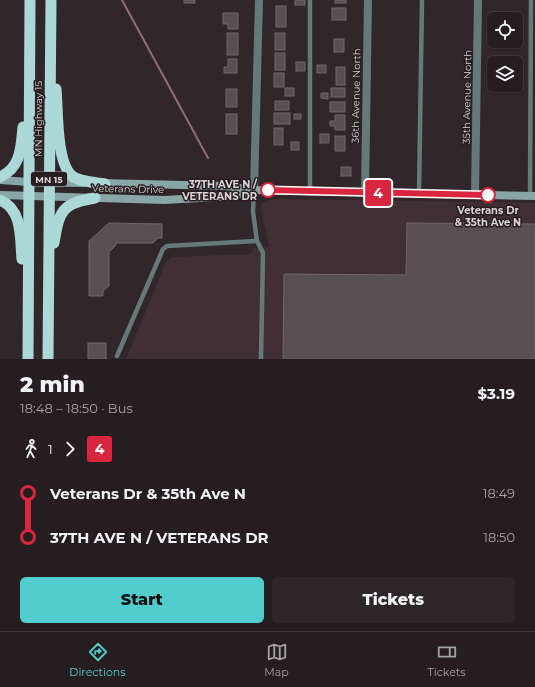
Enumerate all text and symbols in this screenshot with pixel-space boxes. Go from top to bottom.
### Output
map controls [487,12,523,92]
button: locate [487,12,523,48]
street label: 36th Avenue North [349,48,363,144]
street label: 35th Avenue North [460,50,474,144]
button: layers [487,56,523,92]
street label: MN Highway 15 [32,81,45,157]
road number: MN 15 [31,172,67,186]
place label: 37TH AVE N / VETERANS DR [181,178,258,203]
line badge: 4 [365,180,391,206]
street label: Veterans Drive [92,182,164,196]
marker: 37TH AVE N / VETERANS DR [260,182,276,198]
text: 4 [373,184,383,202]
marker: Veterans Dr & 35th Ave N [480,187,496,203]
place label: Veterans Dr & 35th Ave N [455,204,521,229]
text: 2 min [20,371,85,398]
text: $3.19 [477,384,515,403]
text: 18:48 – 18:50 · Bus [20,400,133,416]
icon: walk [20,438,42,460]
icon: forward [59,438,81,460]
text: 4 [95,440,104,458]
text: 1 [48,441,53,457]
text: Veterans Dr & 35th Ave N [50,484,246,503]
text: 18:49 [483,485,515,501]
text: 37TH AVE N / VETERANS DR [50,528,269,547]
text: 18:50 [483,529,515,545]
button: Start [20,577,264,623]
button: Tickets [272,577,515,623]
tab: Directions [69,641,126,679]
tab: Map [264,641,289,679]
tab: Tickets [427,641,466,679]

